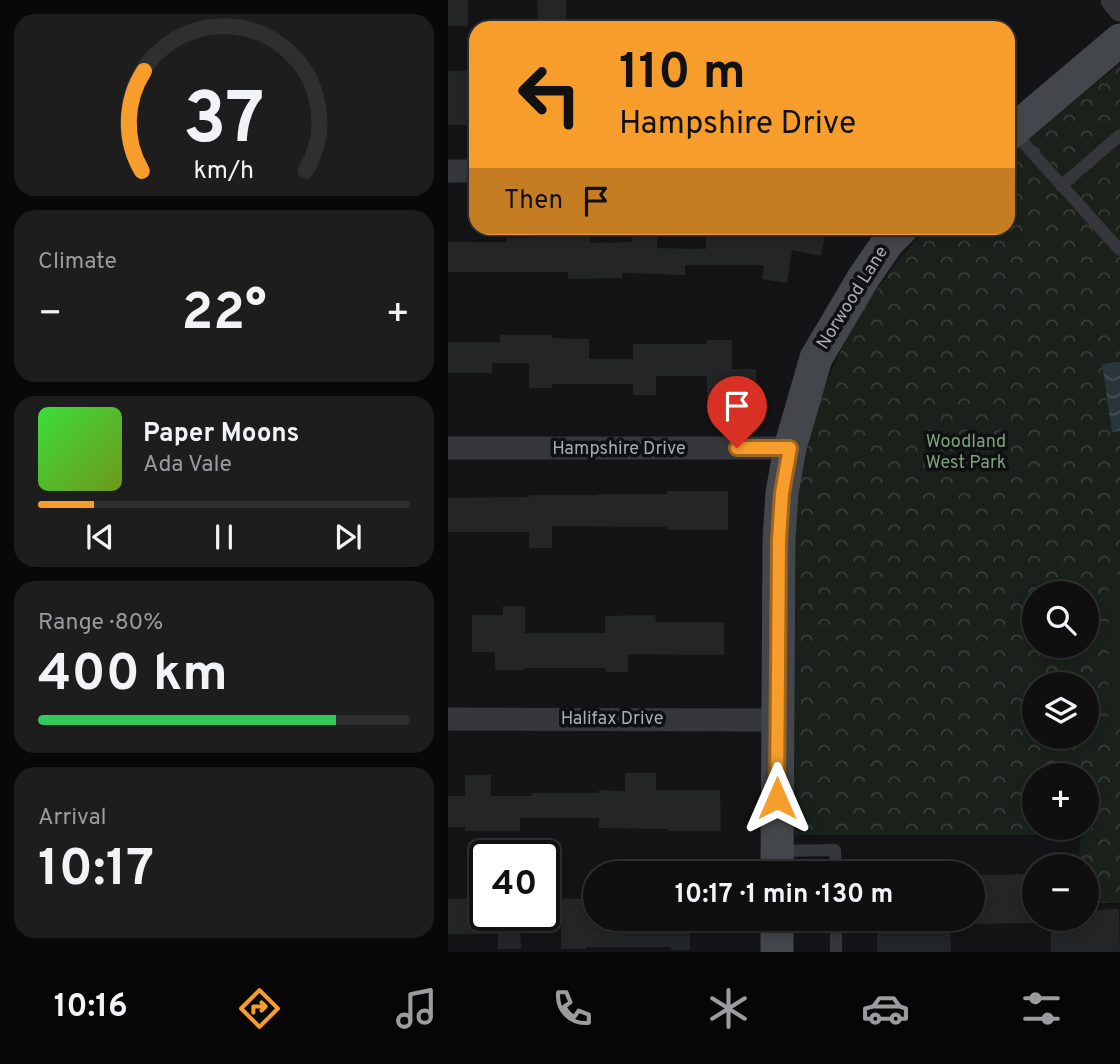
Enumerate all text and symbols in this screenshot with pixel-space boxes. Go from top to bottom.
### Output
text: 110 m [619,44,746,106]
icon: left [504,49,595,140]
text: 37 [183,77,265,169]
text: Hampshire Drive [619,105,856,145]
text: km/h [194,156,254,188]
icon: arrive [577,182,615,220]
text: Then [504,185,563,218]
street label: Norwood Lane [812,242,894,354]
text: Climate [38,248,117,277]
text: 22° [181,282,267,348]
text: − [38,291,63,340]
text: + [385,291,410,340]
pin [707,376,767,448]
icon: arrive [718,387,756,425]
text: Paper Moons [143,418,299,451]
park label: Woodland West Park [926,431,1006,475]
street label: Hampshire Drive [552,438,686,461]
text: Ada Vale [143,451,232,480]
icon: previous [81,518,119,556]
icon: pause [205,518,243,556]
icon: next [329,518,367,556]
map controls [1022,581,1099,931]
button: search [1022,581,1099,658]
text: Range · 80% [38,609,163,638]
text: 400 km [38,643,228,709]
button: layers [1022,672,1099,749]
street label: Halifax Drive [561,708,663,731]
position arrow [740,761,814,835]
button: + [1022,763,1099,840]
text: Arrival [38,804,107,833]
text: 10:17 [38,838,154,904]
speed limit sign: 40 [469,840,560,931]
button: − [1022,854,1099,931]
text: 10:17 · 1 min · 130 m [675,879,893,912]
icon: directions [235,984,284,1033]
icon: music [392,984,441,1033]
icon: phone [548,984,597,1033]
icon: climate [704,984,753,1033]
icon: car [861,984,910,1033]
icon: filters [1017,984,1066,1033]
text: 10:16 [54,988,128,1028]

